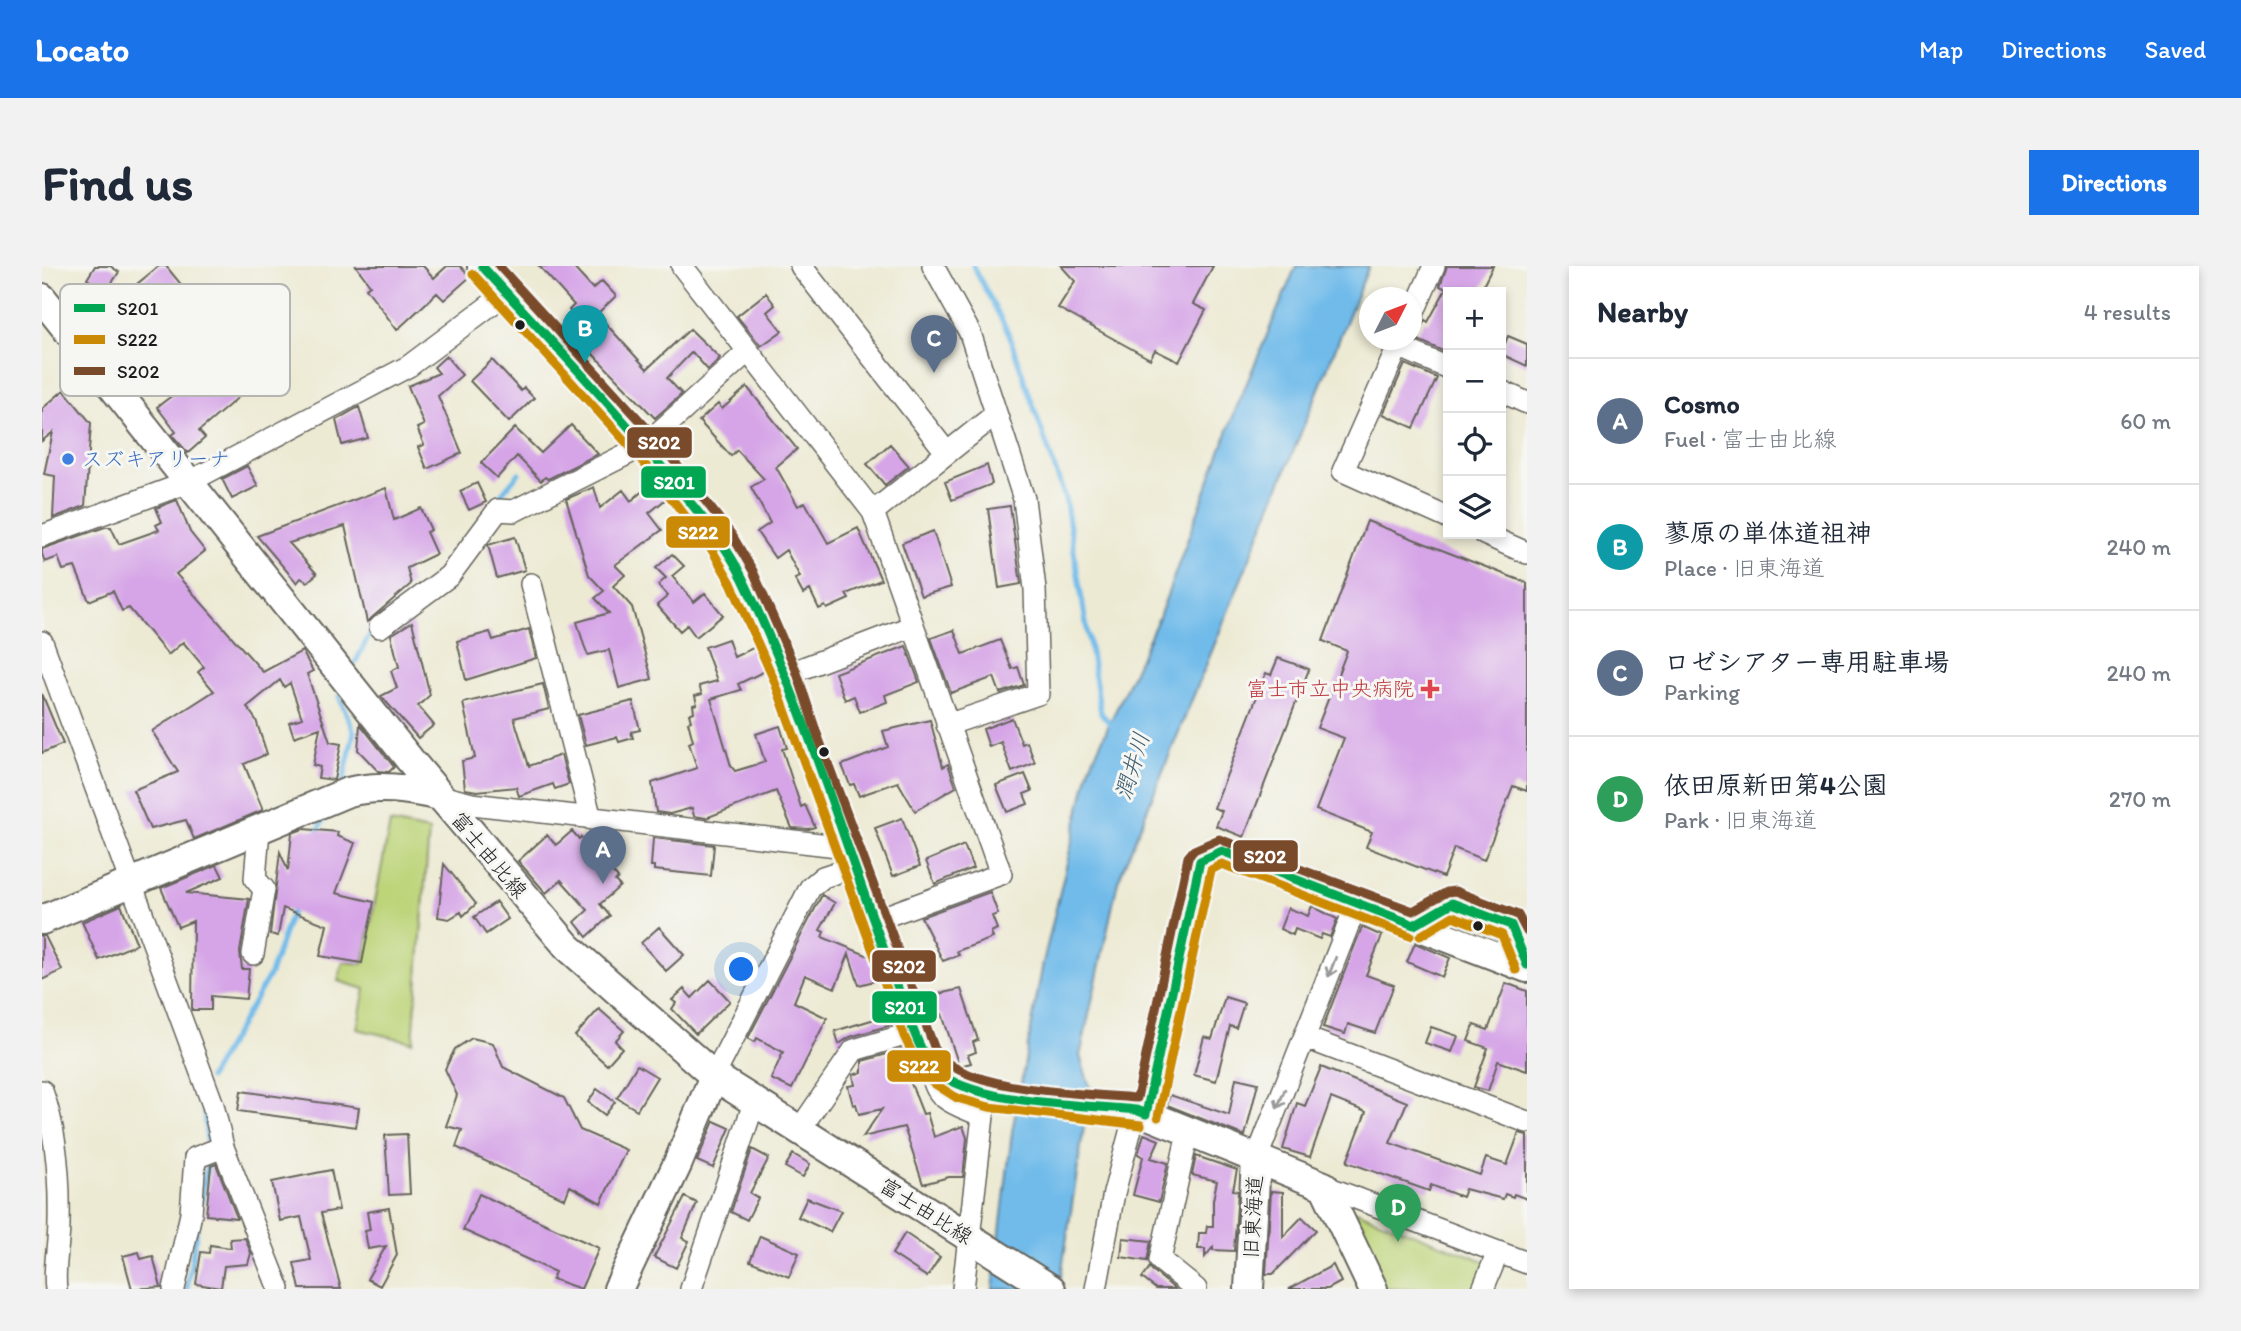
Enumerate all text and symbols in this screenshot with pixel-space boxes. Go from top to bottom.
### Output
text: Locato [35,30,129,69]
text: Map [1919,35,1963,64]
text: Directions [2001,35,2107,64]
text: Saved [2145,35,2206,64]
button: Directions [2029,150,2199,215]
text: Find us [42,153,193,212]
legend [60,284,290,396]
north arrow [1359,287,1422,350]
map controls [1443,287,1506,539]
button: + [1443,287,1506,350]
text: Nearby [1597,293,1688,330]
text: S201 [117,297,158,320]
text: 4 results [2084,298,2171,326]
pin: B [562,305,608,363]
pin: C [911,315,957,373]
unlabelled marker [513,318,527,332]
text: S222 [117,328,158,351]
button: − [1443,350,1506,413]
text: S202 [117,360,159,383]
text: Cosmo [1664,388,1740,420]
text: A [1613,407,1627,435]
text: 60 m [2120,407,2171,435]
button: locate [1443,413,1506,476]
text: Fuel · 富士由比線 [1664,425,1837,453]
line badge: S202 [626,426,693,459]
text: S202 [638,431,680,454]
place label: スズキアリーナ [82,446,230,471]
marker: スズキアリーナ [60,451,76,467]
line badge: S201 [640,465,707,499]
text: S201 [653,471,695,494]
button: layers [1443,476,1506,539]
line badge: S222 [665,515,731,549]
text: 蓼原の単体道祖神 [1664,517,1872,549]
text: S222 [678,521,718,544]
text: B [1613,533,1627,561]
text: 240 m [2106,533,2171,561]
text: Place · 旧東海道 [1664,554,1825,582]
text: ロゼシアター専用駐車場 [1664,646,1949,678]
text: C [1613,659,1627,687]
text: 240 m [2106,659,2171,687]
place label: 富士市立中央病院 [1246,676,1414,701]
text: Parking [1664,678,1740,706]
marker: 富士市立中央病院 [1420,679,1440,699]
water label: 潤井川 [1109,729,1155,803]
unlabelled marker [817,745,831,759]
text: 依田原新田第4公園 [1664,769,1888,801]
text: D [1612,785,1628,813]
text: 270 m [2109,785,2171,813]
street label: 富士由比線 [446,806,533,903]
text: Park · 旧東海道 [1664,806,1817,834]
pin: A [580,826,626,884]
line badge: S202 [1232,839,1299,873]
text: S202 [1244,845,1286,868]
unlabelled marker [1471,919,1485,933]
line badge: S202 [871,949,937,983]
your location [724,952,758,986]
text: S202 [883,955,925,978]
one-way arrow [1325,956,1338,978]
line badge: S201 [871,990,938,1024]
text: S201 [884,996,926,1019]
line badge: S222 [886,1049,952,1083]
text: S222 [899,1055,939,1078]
one-way arrow [1273,1087,1286,1109]
street label: 富士由比線 [875,1172,977,1249]
street label: 旧東海道 [1238,1174,1267,1260]
pin: D [1375,1184,1421,1242]

